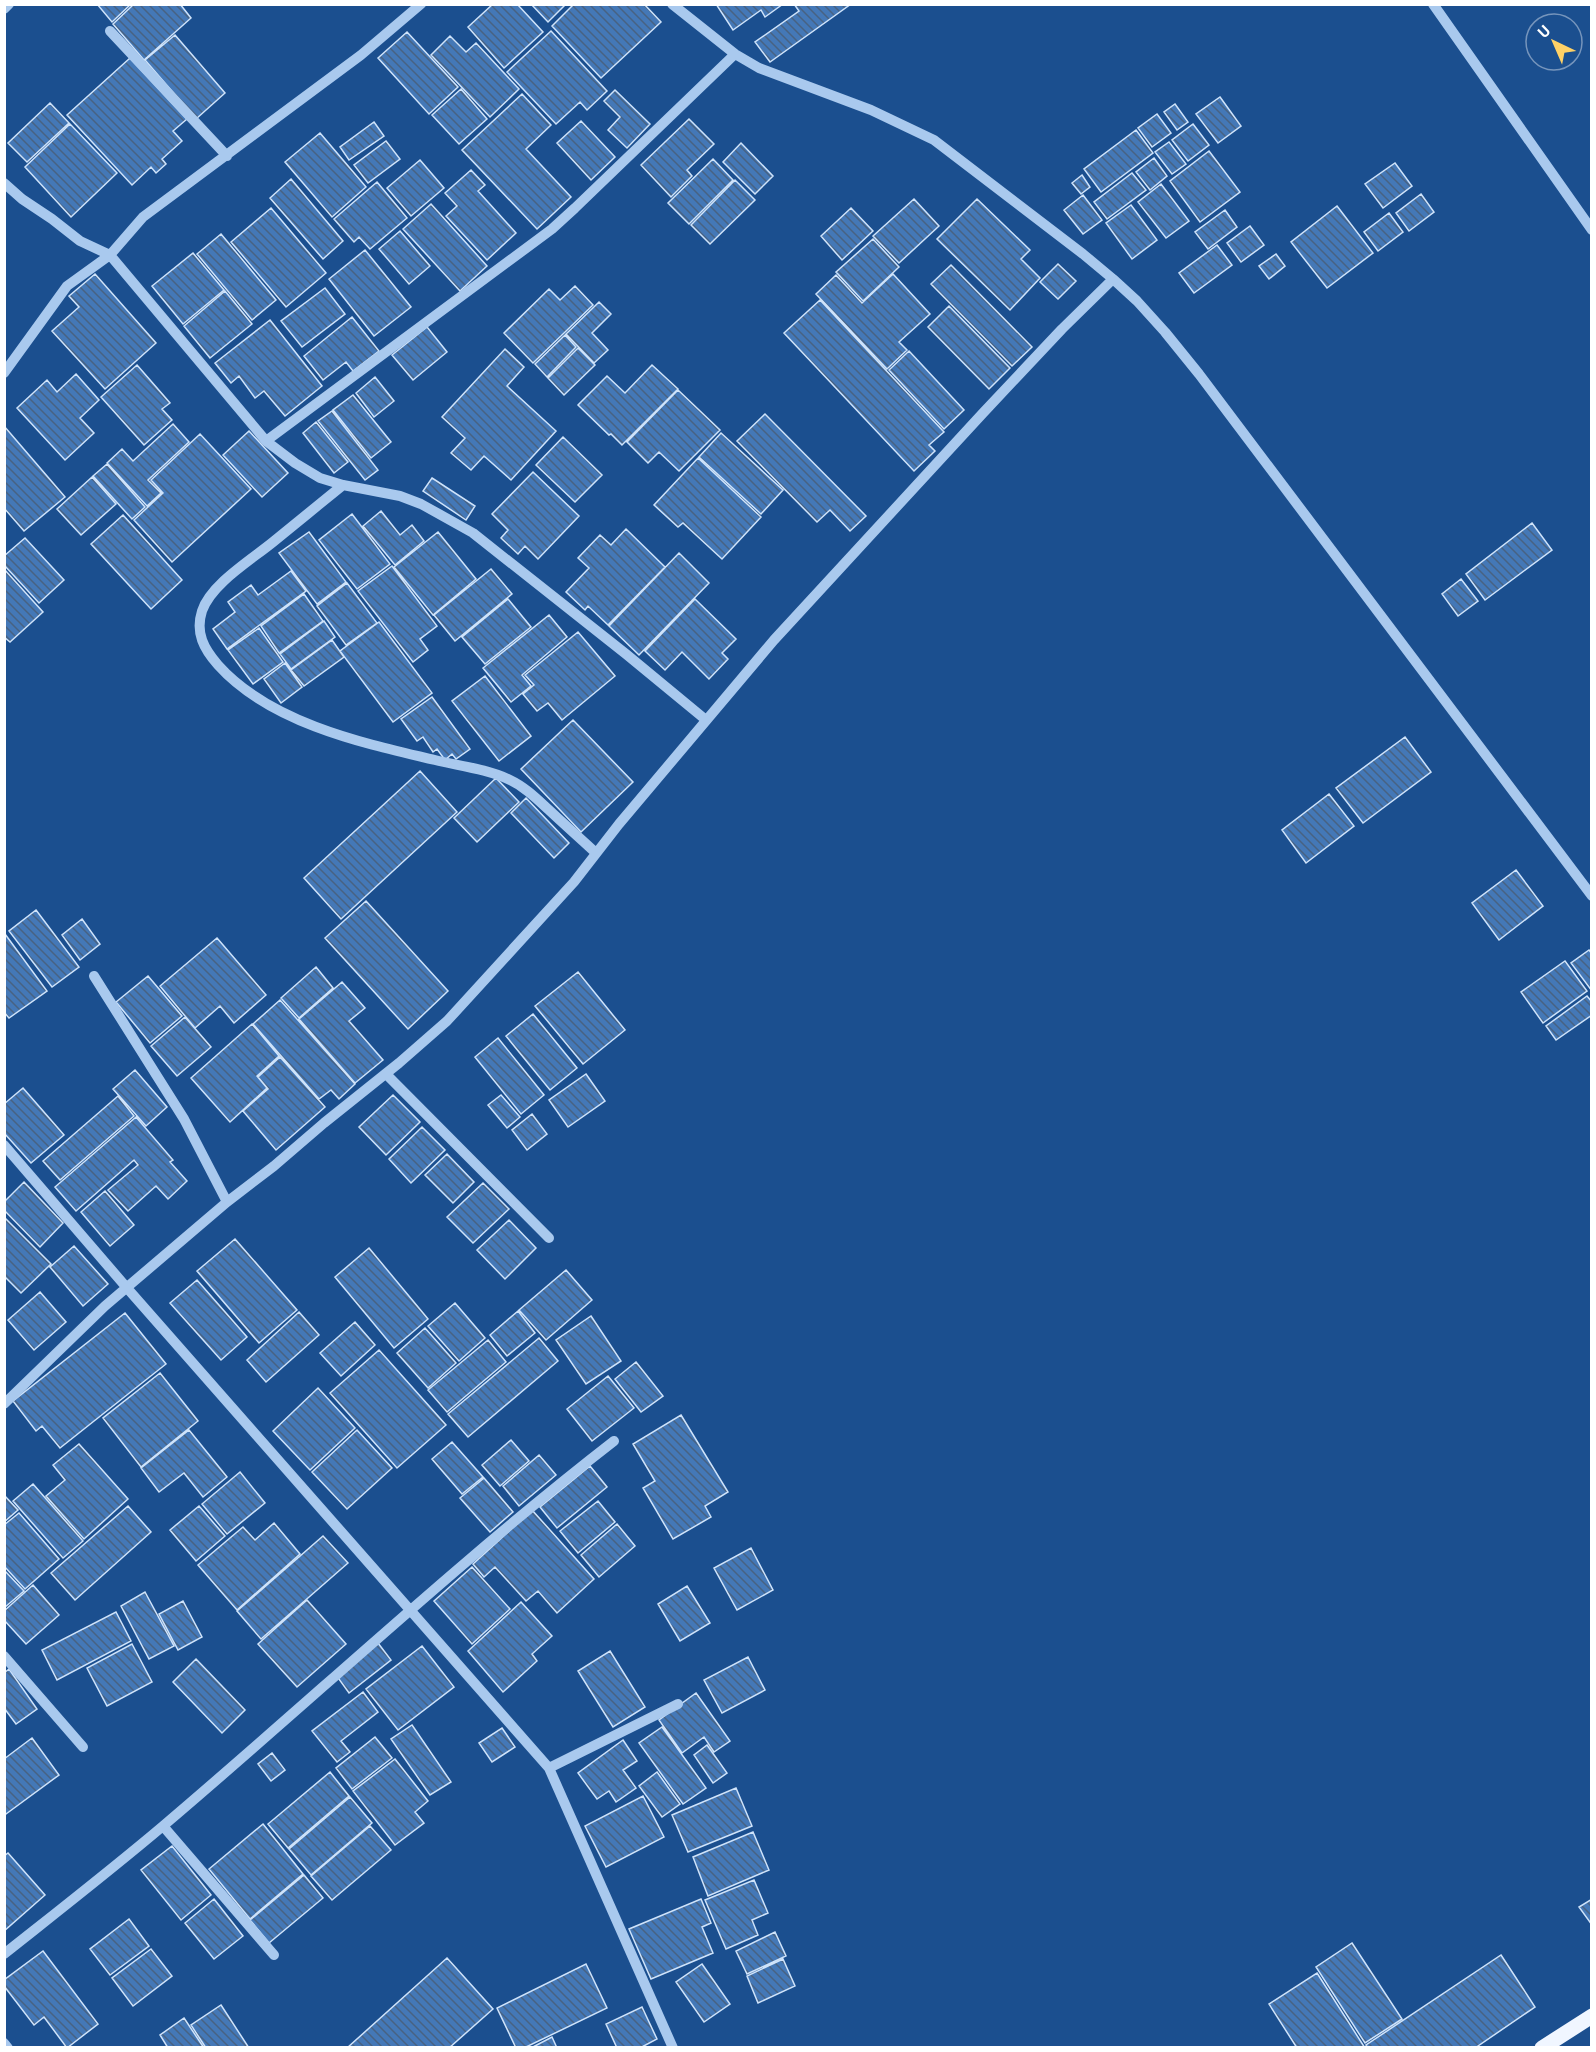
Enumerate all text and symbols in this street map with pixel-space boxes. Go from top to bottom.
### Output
north arrow [1524,12,1584,72]
text: U [1533,21,1553,41]

